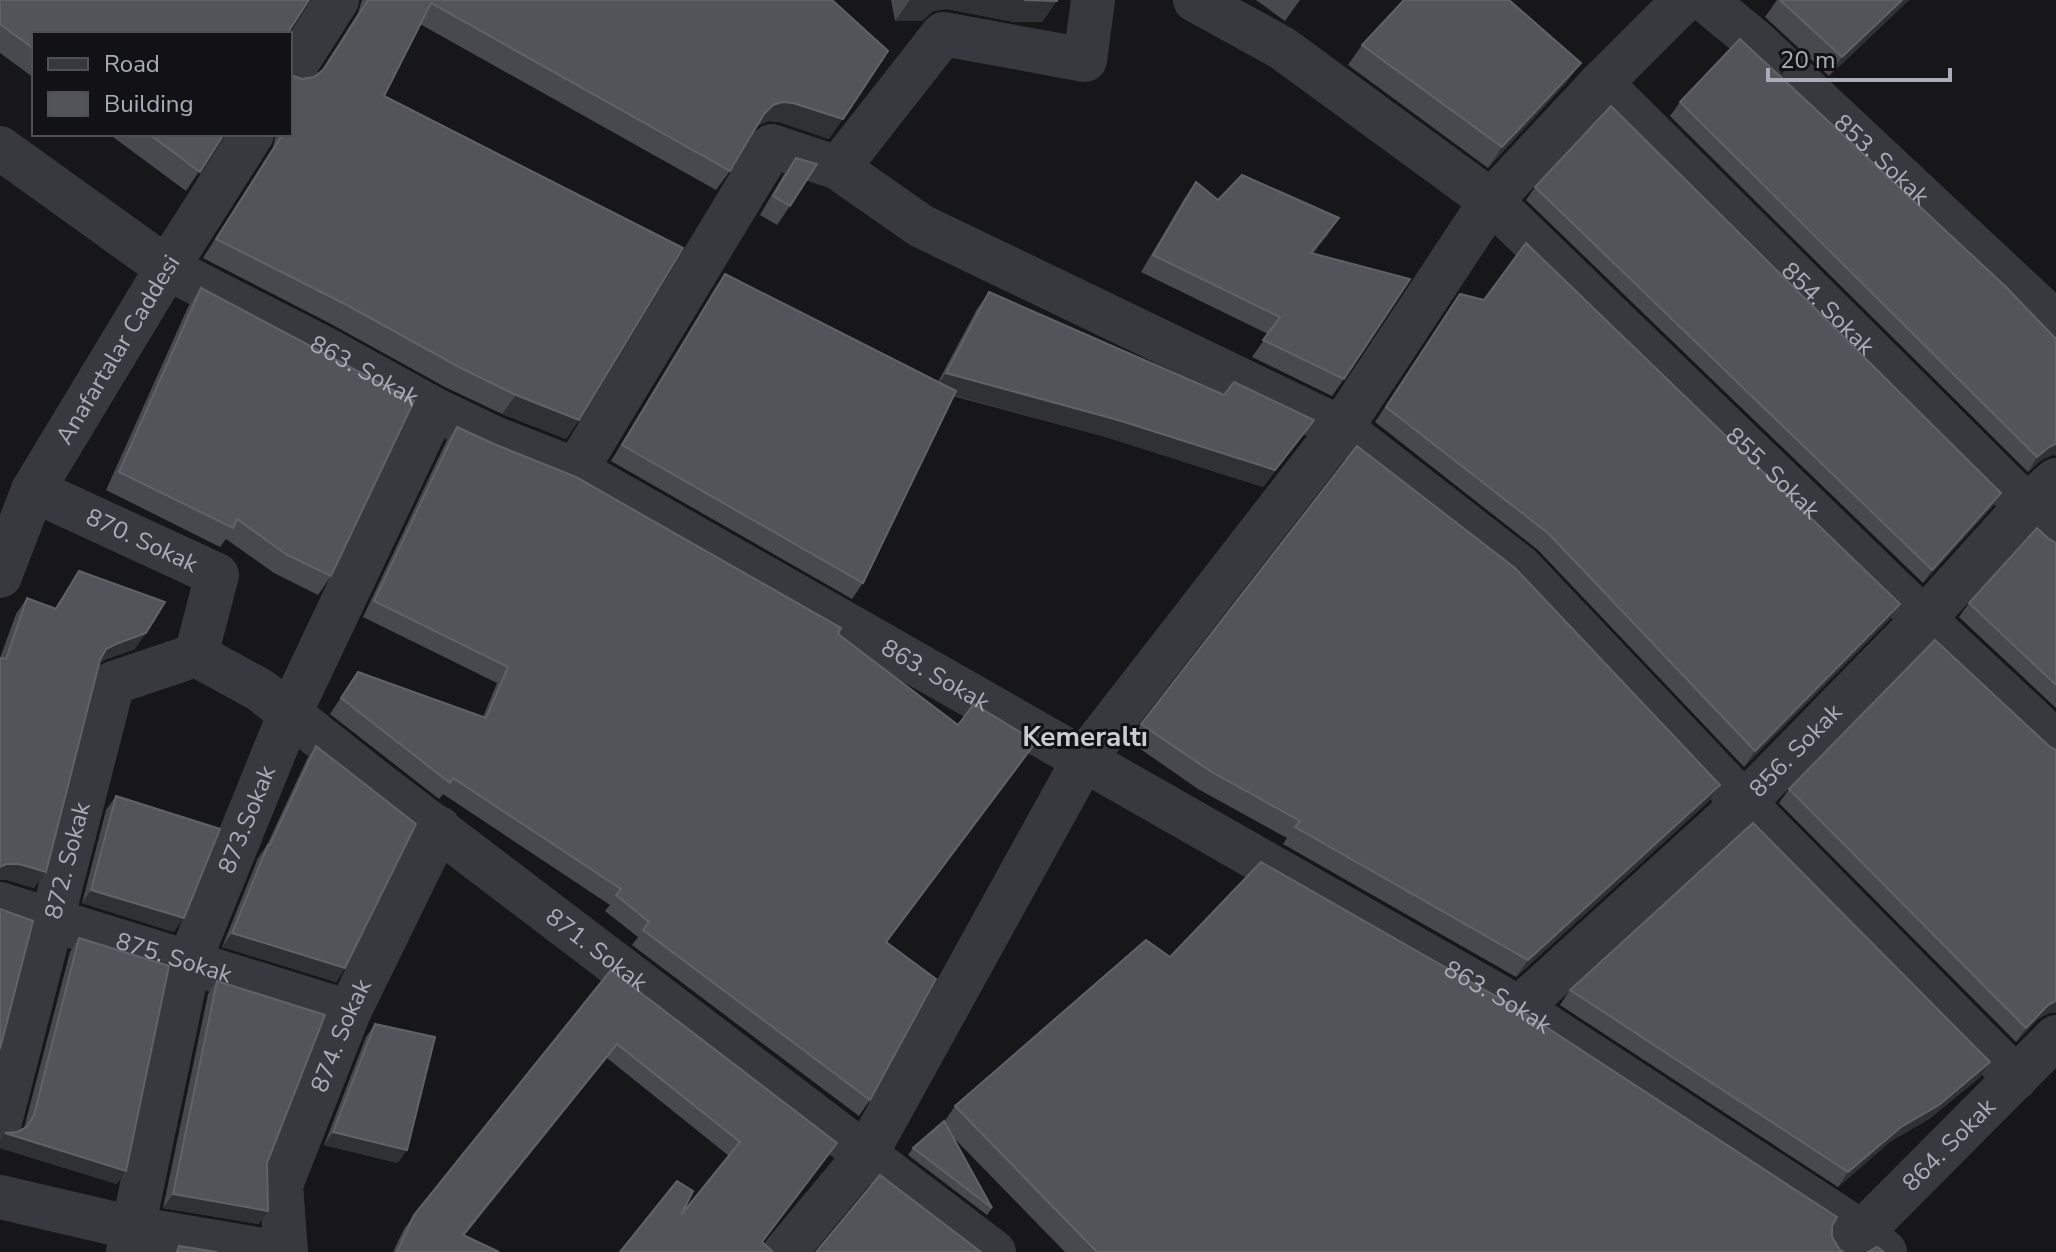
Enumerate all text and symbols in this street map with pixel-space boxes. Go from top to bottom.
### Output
legend [32,32,292,136]
scale bar [1768,32,1950,82]
text: 20 m [1780,44,1836,76]
text: Road [104,48,160,80]
text: Building [104,88,194,120]
street label: 853. Sokak [1827,107,1937,213]
street label: Anafartalar Caddesi [48,249,187,450]
street label: 854. Sokak [1774,255,1882,363]
street label: 863. Sokak [305,328,425,414]
street label: 855. Sokak [1719,420,1828,527]
street label: 870. Sokak [81,501,204,580]
street label: 863. Sokak [875,631,996,719]
street label: 856. Sokak [1742,696,1849,804]
district label: Kemeraltı [1022,718,1148,756]
street label: 873.Sokak [211,760,283,878]
street label: 872. Sokak [37,798,98,922]
street label: 871. Sokak [539,901,655,999]
street label: 875. Sokak [112,925,237,991]
street label: 863. Sokak [1438,953,1559,1042]
street label: 874. Sokak [303,973,379,1097]
street label: 864. Sokak [1895,1090,2003,1198]

